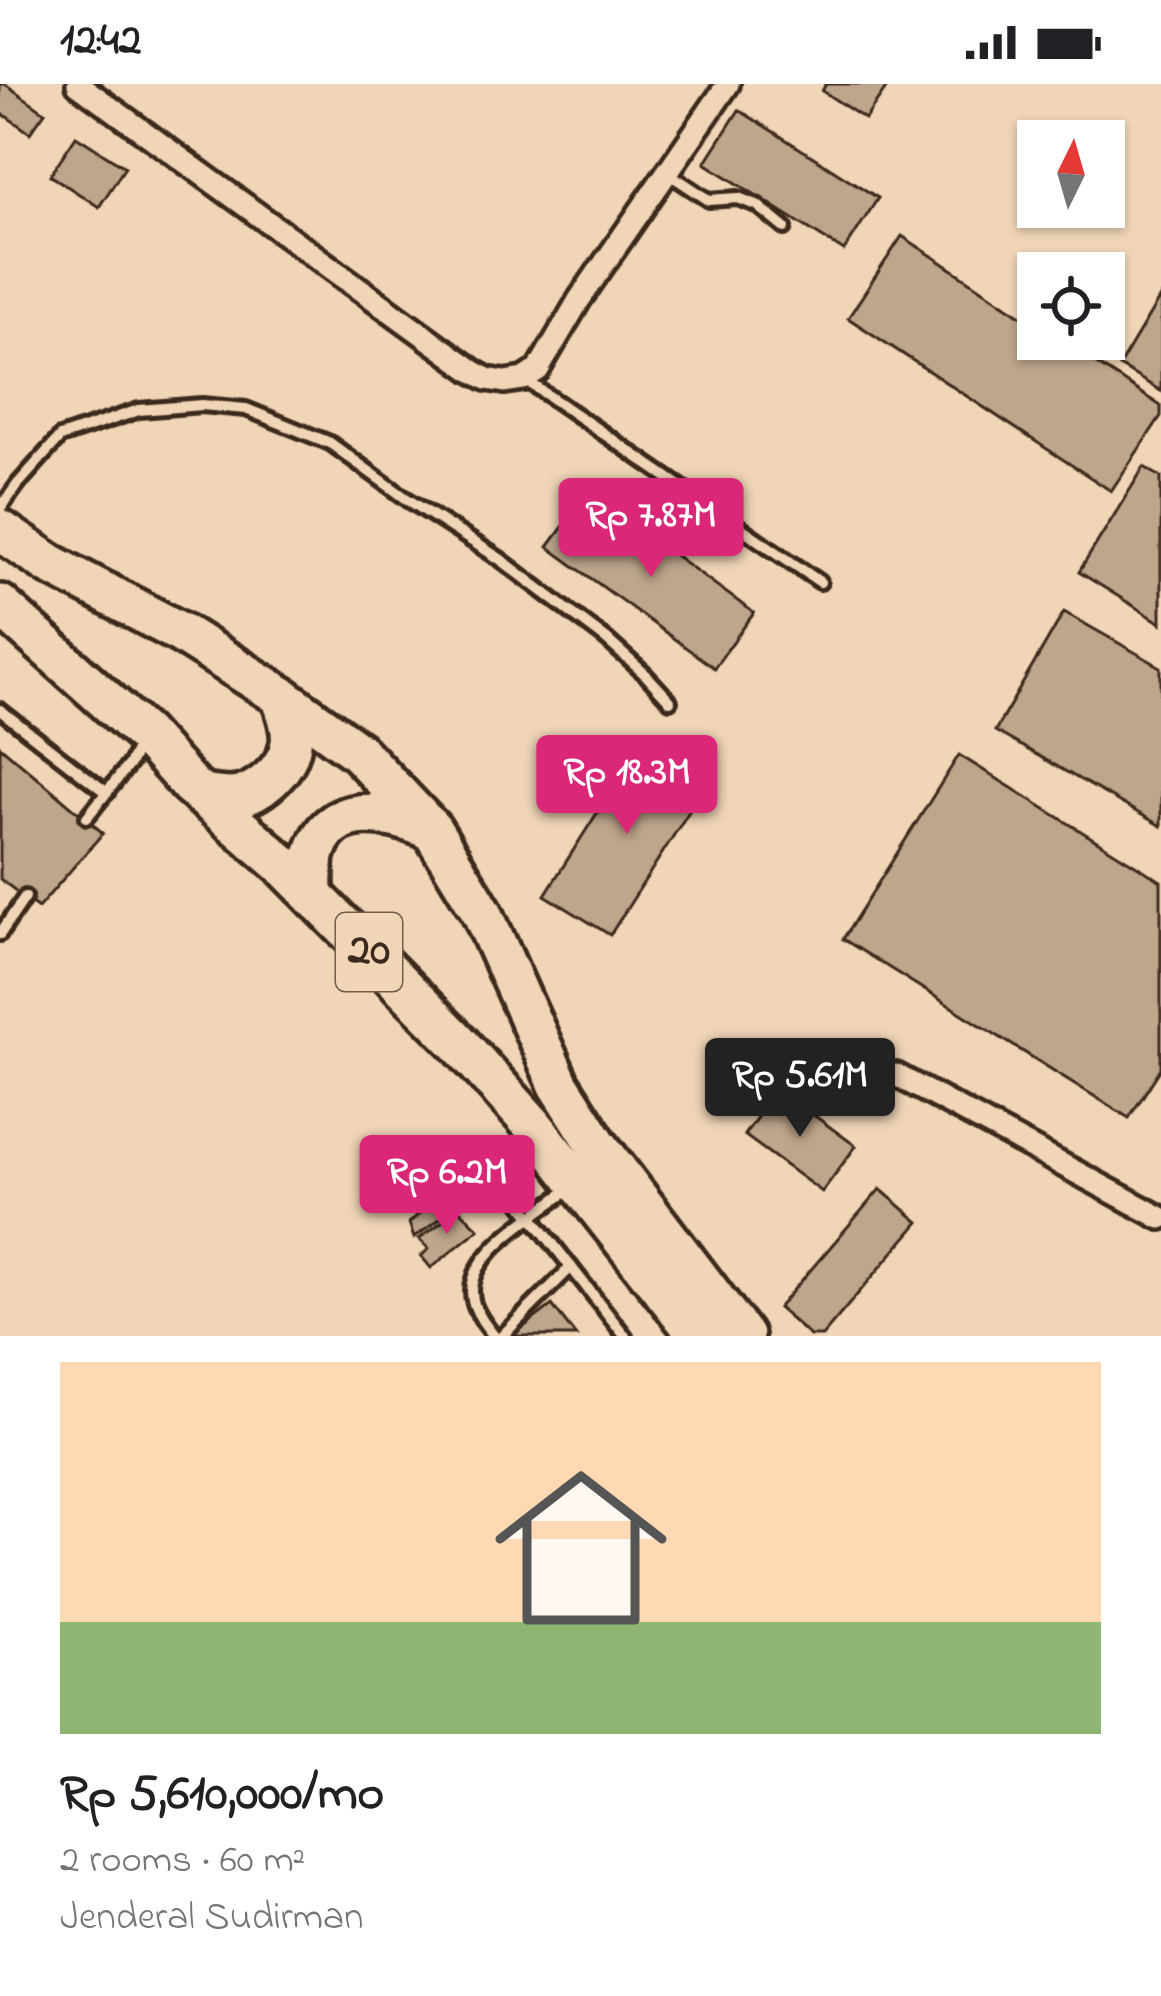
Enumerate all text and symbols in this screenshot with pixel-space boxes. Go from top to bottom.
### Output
text: 12:42 [60,9,141,75]
north arrow [1017,120,1125,228]
map controls [1017,120,1125,360]
button: locate [1017,252,1125,360]
pin: Rp 7.87M [527,478,775,580]
text: Rp 7.87M [586,488,716,545]
pin: Rp 18.3M [503,735,751,837]
text: Rp 18.3M [563,745,691,802]
road number: 20 [336,913,402,991]
pin: Rp 5.61M [676,1038,924,1140]
text: Rp 5.61M [732,1048,868,1105]
pin: Rp 6.2M [336,1135,558,1237]
text: Rp 6.2M [387,1145,507,1202]
icon: home [473,1440,689,1656]
text: Rp 5,610,000/mo [60,1758,384,1833]
text: 2 rooms · 60 m² [60,1833,305,1890]
text: Jenderal Sudirman [60,1890,363,1947]

